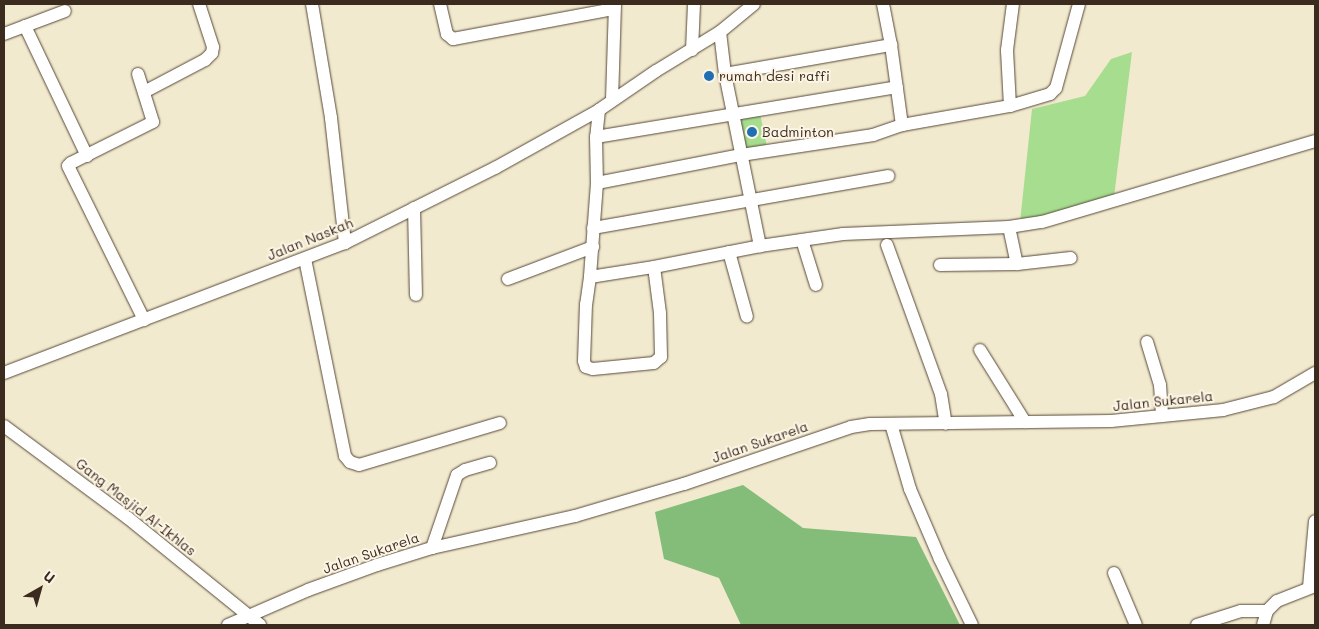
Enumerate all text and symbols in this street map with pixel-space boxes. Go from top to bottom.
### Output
place label: rumah desi raffi [719,68,830,84]
marker: rumah desi raffi [703,70,715,82]
place label: Badminton [762,124,834,140]
marker: Badminton [746,126,758,138]
street label: Jalan Naskah [265,214,355,264]
street label: Jalan Sukarela [1112,387,1214,415]
street label: Jalan Sukarela [710,418,810,466]
street label: Gang Masjid Al-Ikhlas [72,455,200,559]
street label: Jalan Sukarela [321,529,421,577]
north arrow [15,564,65,614]
text: U [40,566,59,587]

